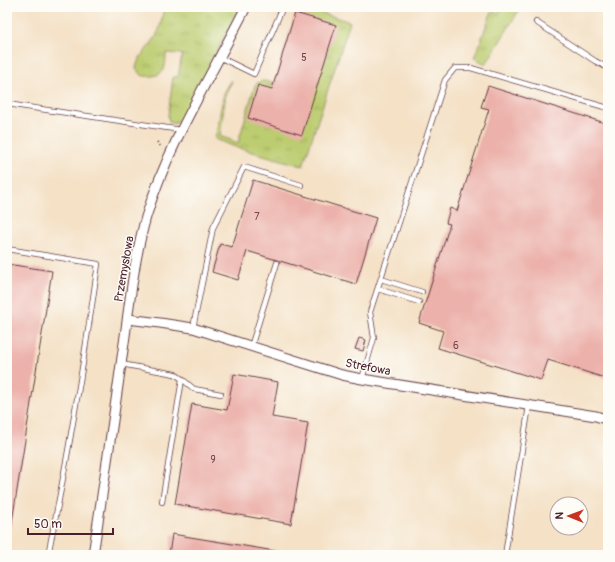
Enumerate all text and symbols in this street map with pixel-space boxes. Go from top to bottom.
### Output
house number: 5 [301,52,307,64]
house number: 7 [254,211,260,223]
street label: Przemysłowa [111,234,138,303]
house number: 6 [453,340,459,352]
street label: Strefowa [344,356,392,379]
house number: 9 [210,454,216,466]
north arrow [549,496,589,536]
scale bar [28,510,113,536]
text: N [553,511,566,520]
text: 50 m [34,517,62,532]

